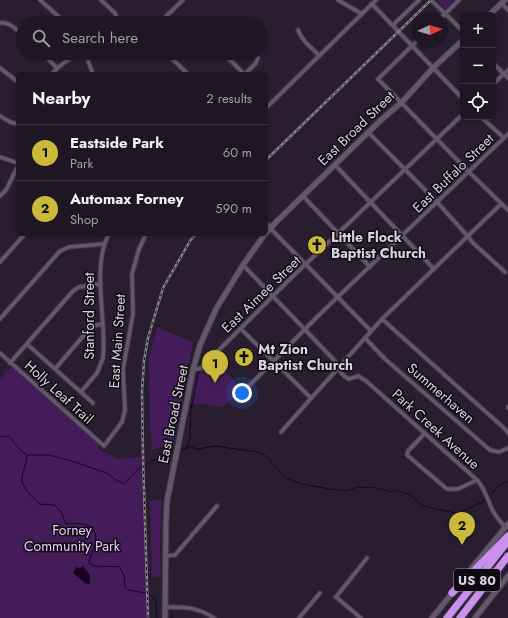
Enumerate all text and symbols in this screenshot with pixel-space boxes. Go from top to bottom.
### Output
north arrow [412,12,448,48]
map controls [460,12,496,120]
button: + [460,12,496,48]
search box [16,16,268,60]
icon: search [30,27,52,49]
text: Search here [62,27,138,49]
button: − [460,48,496,84]
button: locate [460,84,496,120]
text: Nearby [32,86,90,110]
street label: East Broad Street [313,86,399,170]
text: 2 results [206,89,252,108]
street label: East Buffalo Street [408,129,499,217]
text: Eastside Park [70,132,164,154]
text: 1 [42,143,48,162]
text: 60 m [223,143,252,162]
text: Park [70,154,93,173]
text: Automax Forney [70,188,184,210]
text: 2 [41,199,49,218]
text: 590 m [215,199,252,218]
text: Shop [70,210,98,229]
place label: Little Flock Baptist Church [331,227,426,263]
church icon: Little Flock Baptist Church [306,234,328,256]
street label: East Aimee Street [217,250,306,337]
street label: Stanford Street [79,272,99,360]
street label: East Main Street [104,293,130,389]
place label: Mt Zion Baptist Church [258,339,353,375]
church icon: Mt Zion Baptist Church [233,346,255,368]
pin: 1 [202,350,228,383]
street label: Holly Leaf Trail [20,356,98,428]
street label: Summerhaven [403,358,479,428]
street label: East Broad Street [153,362,193,465]
your location [232,383,252,403]
street label: Park Creek Avenue [388,384,484,474]
pin: 2 [449,512,475,545]
park label: Forney Community Park [24,520,121,556]
road number: US 80 [454,569,500,591]

